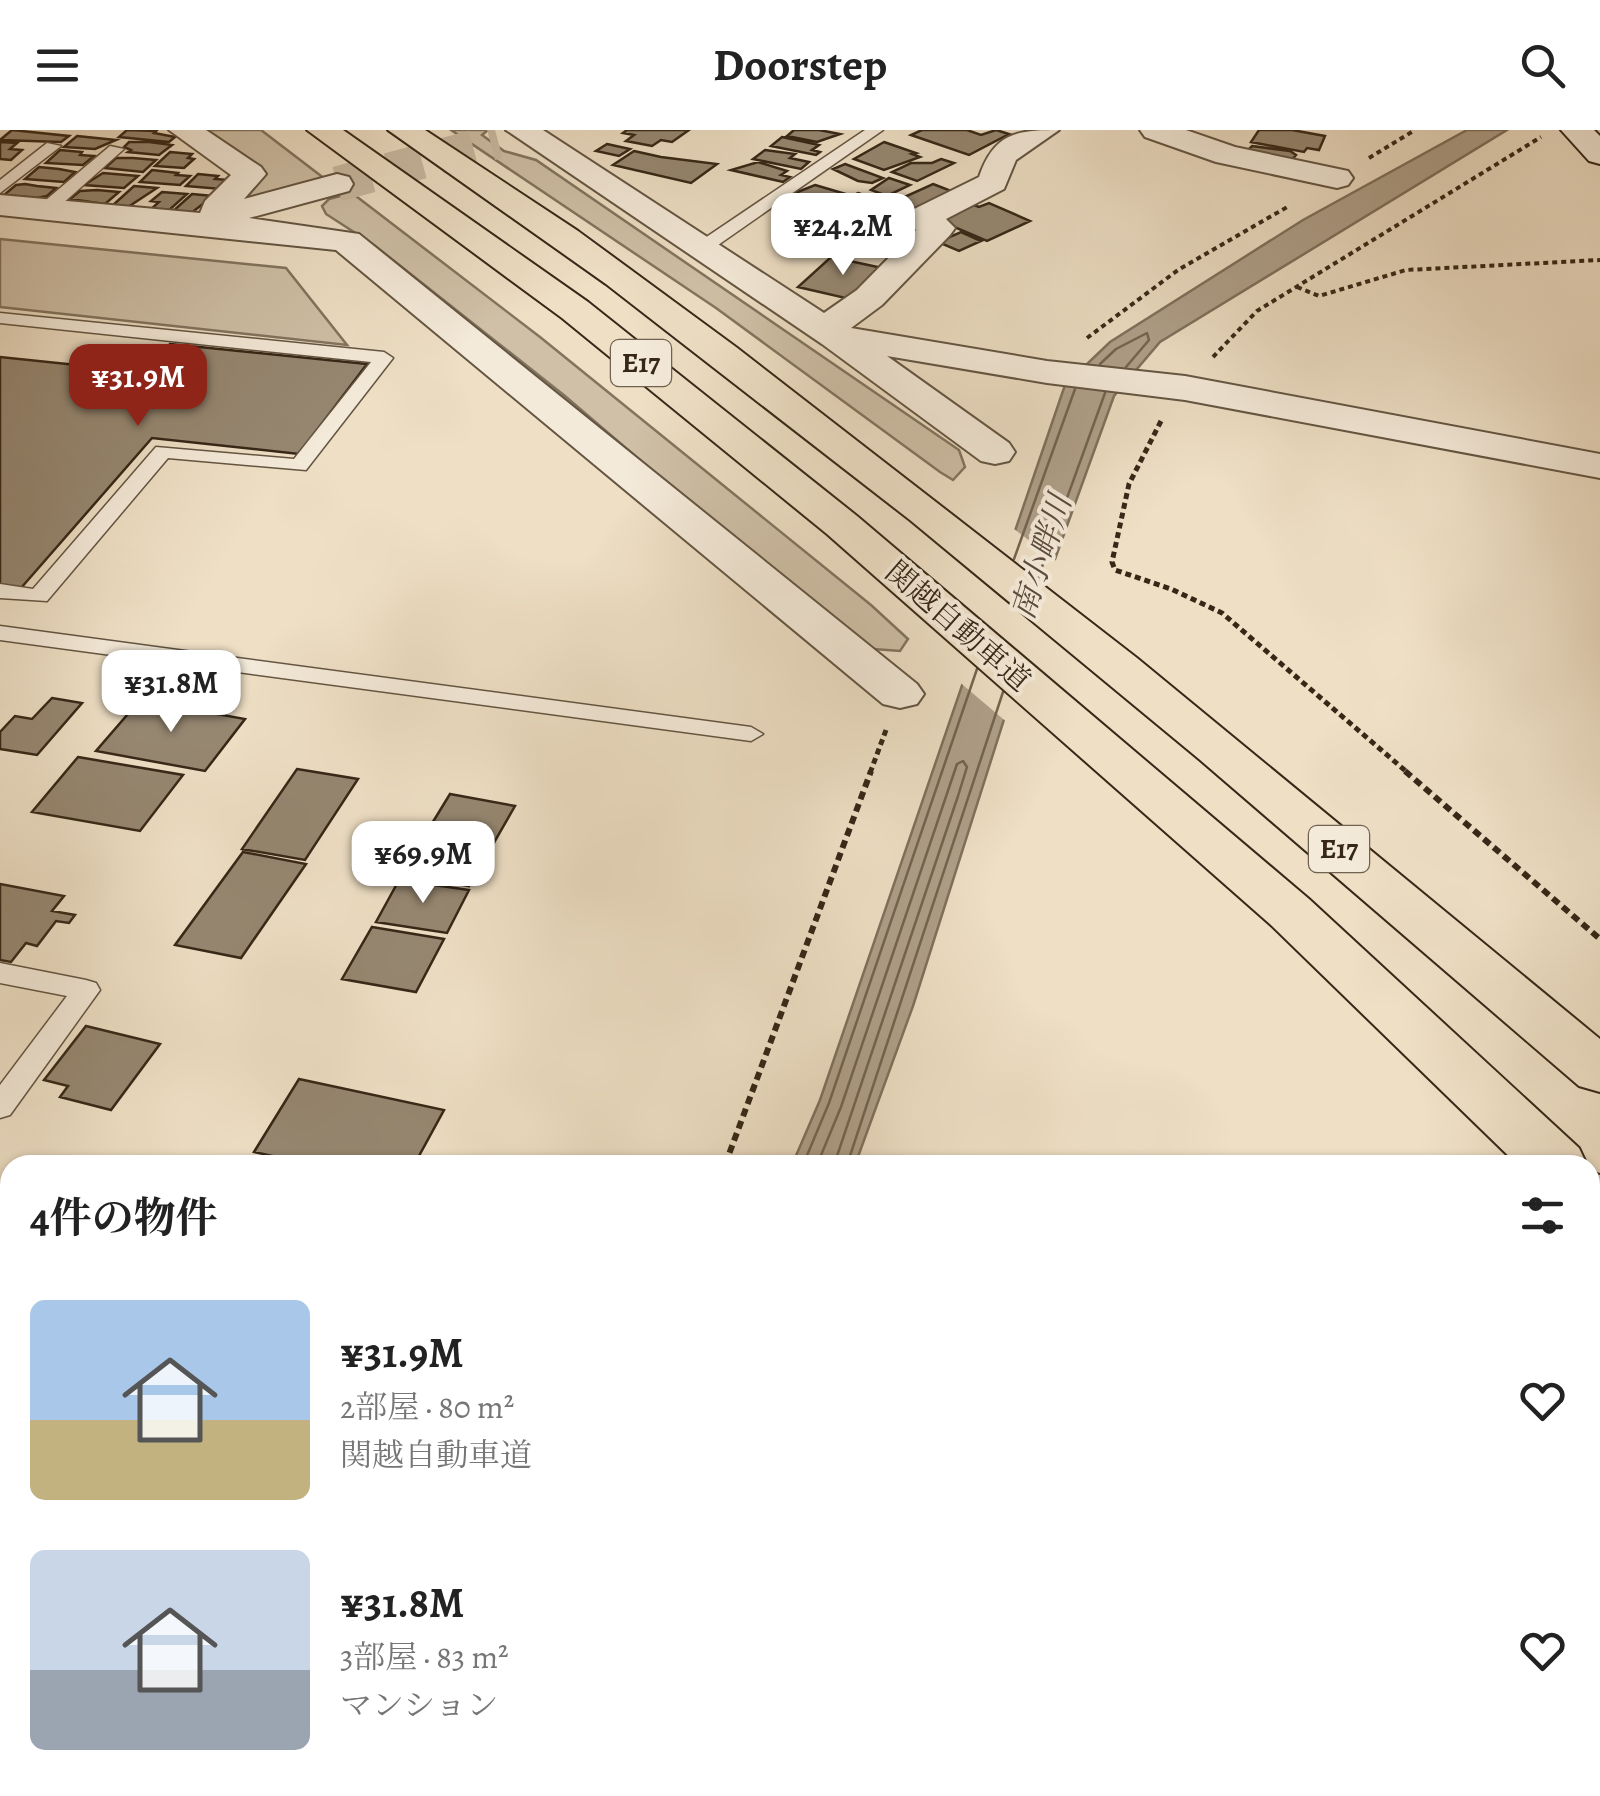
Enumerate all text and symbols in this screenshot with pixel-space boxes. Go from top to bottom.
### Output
text: Doorstep [713,34,887,96]
icon: menu [30,38,85,93]
icon: search [1515,38,1570,93]
pin: ¥24.2M [762,193,924,278]
text: ¥24.2M [793,203,893,247]
road number: E17 [611,340,671,386]
pin: ¥31.9M [57,344,219,429]
text: ¥31.9M [91,354,185,398]
water label: 南小畔川 [1000,486,1083,625]
street label: 関越自動車道 [877,552,1039,700]
pin: ¥31.8M [90,650,252,735]
text: ¥31.8M [124,660,218,704]
pin: ¥69.9M [342,821,504,906]
road number: E17 [1309,826,1369,872]
text: ¥69.9M [374,831,472,875]
icon: filters [1515,1188,1570,1243]
text: 4件の物件 [30,1189,218,1246]
text: ¥31.9M [340,1324,464,1381]
icon: home [110,1340,230,1460]
icon: heart [1515,1373,1570,1428]
text: 2部屋 · 80 m² [340,1385,514,1429]
text: 関越自動車道 [340,1433,532,1477]
text: ¥31.8M [340,1574,464,1631]
icon: home [110,1590,230,1710]
icon: heart [1515,1623,1570,1678]
text: 3部屋 · 83 m² [340,1635,509,1679]
text: マンション [340,1683,499,1727]

